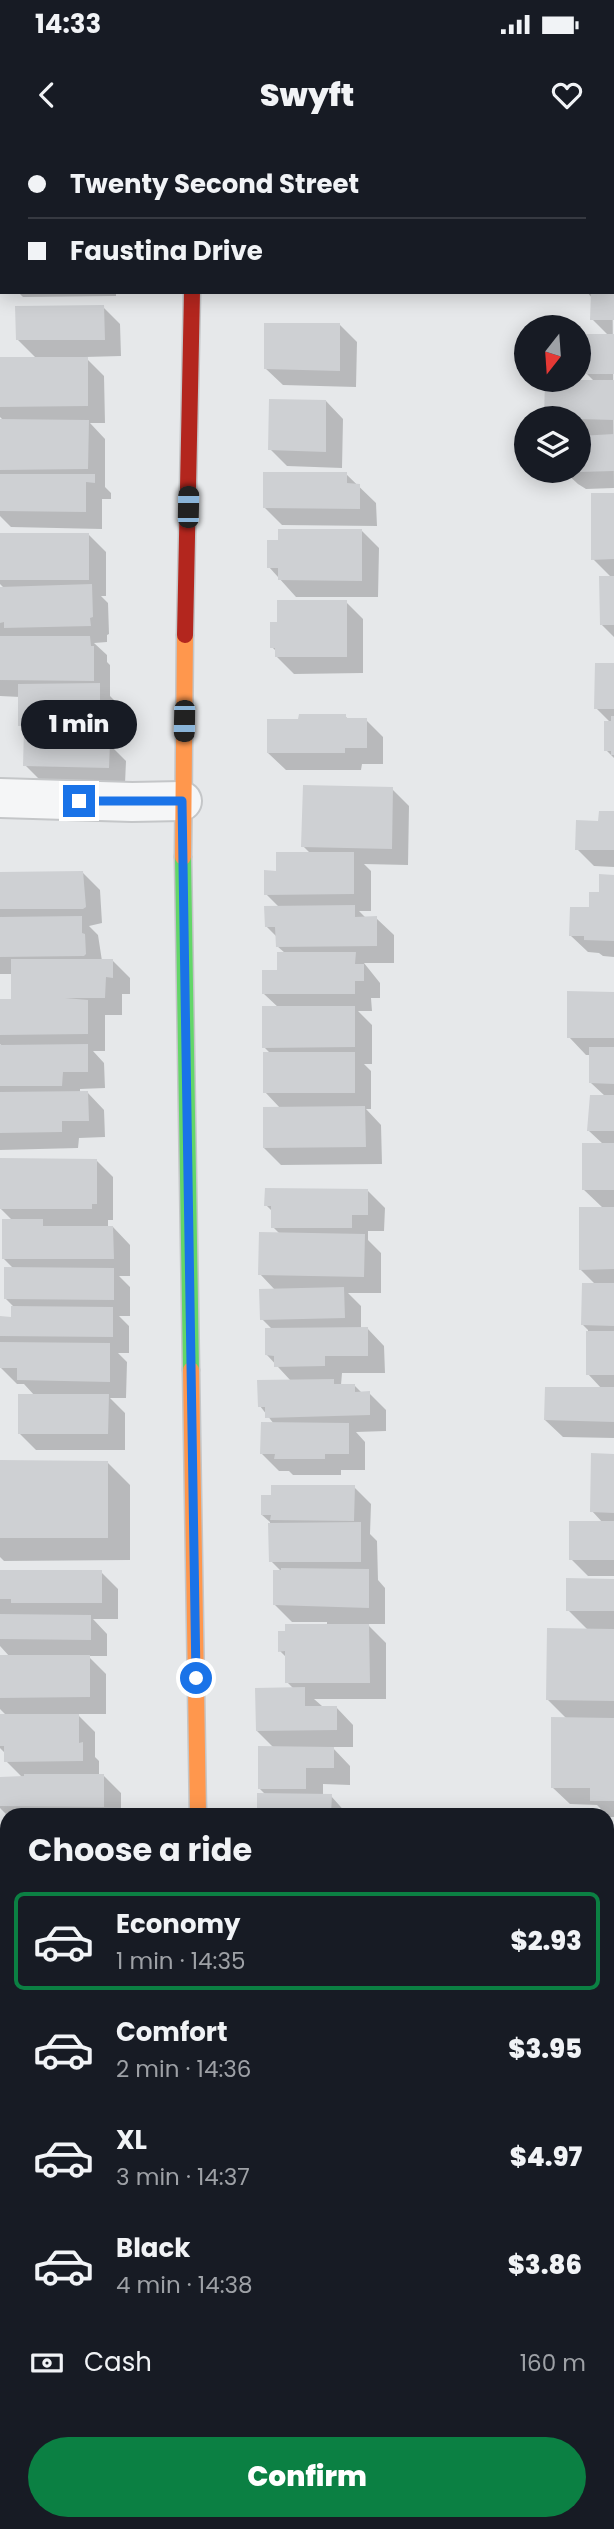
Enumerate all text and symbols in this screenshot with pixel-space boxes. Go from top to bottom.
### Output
text: 14:33 [35,6,101,42]
text: Swyft [260,72,354,117]
icon: back [28,76,66,114]
icon: heart [548,76,586,114]
text: Twenty Second Street [70,166,359,202]
text: Faustina Drive [70,233,263,269]
north arrow [514,315,592,392]
map controls [514,315,591,483]
button: layers [514,406,591,483]
car [178,486,199,528]
callout: 1 min [21,700,137,748]
car [174,700,195,742]
text: 1 min [49,708,109,740]
route end [63,785,95,817]
route start [180,1662,212,1694]
text: Choose a ride [28,1827,252,1872]
text: Economy [116,1906,240,1942]
icon: car [32,1910,95,1973]
text: $2.93 [511,1923,582,1959]
text: 1 min · 14:35 [116,1945,245,1977]
text: Comfort [116,2014,228,2050]
icon: car [32,2018,95,2081]
text: $3.95 [508,2031,582,2067]
text: 2 min · 14:36 [116,2053,251,2085]
text: XL [116,2122,147,2158]
icon: car [32,2126,95,2189]
text: $4.97 [510,2139,582,2175]
text: 3 min · 14:37 [116,2161,250,2193]
text: Black [116,2230,190,2266]
icon: car [32,2234,95,2297]
text: $3.86 [508,2247,582,2283]
text: 4 min · 14:38 [116,2269,253,2301]
icon: cash [28,2344,66,2382]
text: Cash [84,2344,152,2380]
text: 160 m [520,2347,586,2379]
button: Confirm [28,2437,586,2517]

